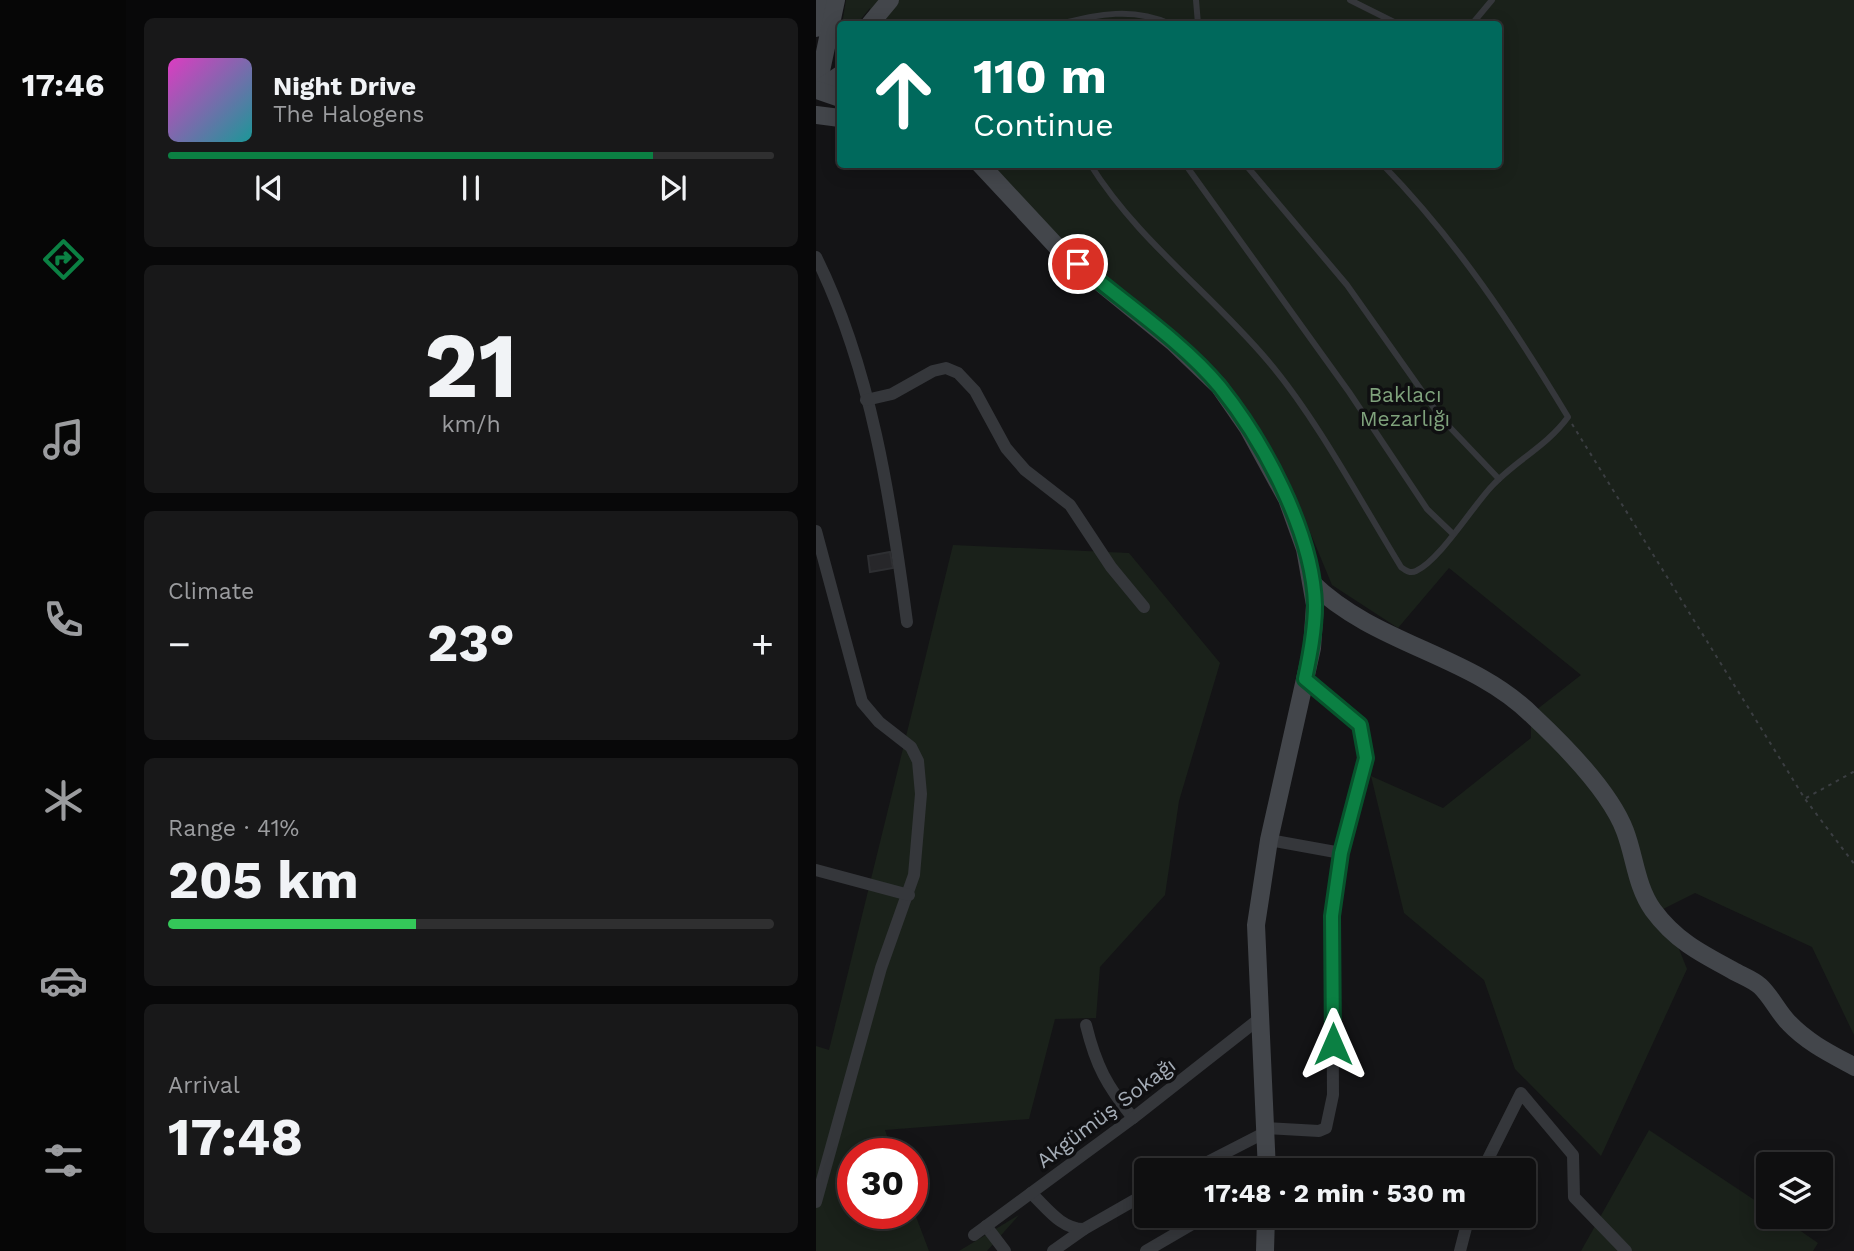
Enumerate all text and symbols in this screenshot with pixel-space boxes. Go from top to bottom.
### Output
text: 110 m [973,47,1107,105]
icon: ahead [858,49,949,140]
text: 17:46 [22,66,104,104]
text: Night Drive [273,71,416,101]
text: The Halogens [273,101,424,128]
text: Continue [973,106,1114,144]
icon: previous [250,169,288,207]
icon: pause [452,169,490,207]
icon: next [654,169,692,207]
pin [1048,234,1108,294]
icon: directions [39,235,88,284]
icon: arrive [1059,245,1097,283]
text: 21 [424,312,518,419]
park label: Baklacı Mezarlığı [1360,382,1450,431]
text: km/h [441,411,501,438]
icon: music [39,415,88,464]
text: Climate [168,578,254,605]
icon: phone [39,595,88,644]
text: 23° [427,613,515,674]
text: − [168,622,191,666]
text: + [751,622,774,666]
icon: climate [39,776,88,825]
text: Range · 41% [168,815,299,842]
text: 205 km [168,850,359,911]
icon: car [39,956,88,1005]
position arrow [1296,1007,1370,1081]
street label: Akgümüş Sokağı [1031,1052,1180,1173]
text: Arrival [168,1072,240,1099]
text: 17:48 [168,1107,303,1168]
icon: filters [39,1136,88,1185]
speed limit sign: 30 [837,1138,928,1229]
map controls [1756,1152,1833,1229]
button: layers [1756,1152,1833,1229]
text: 17:48 · 2 min · 530 m [1204,1178,1466,1208]

